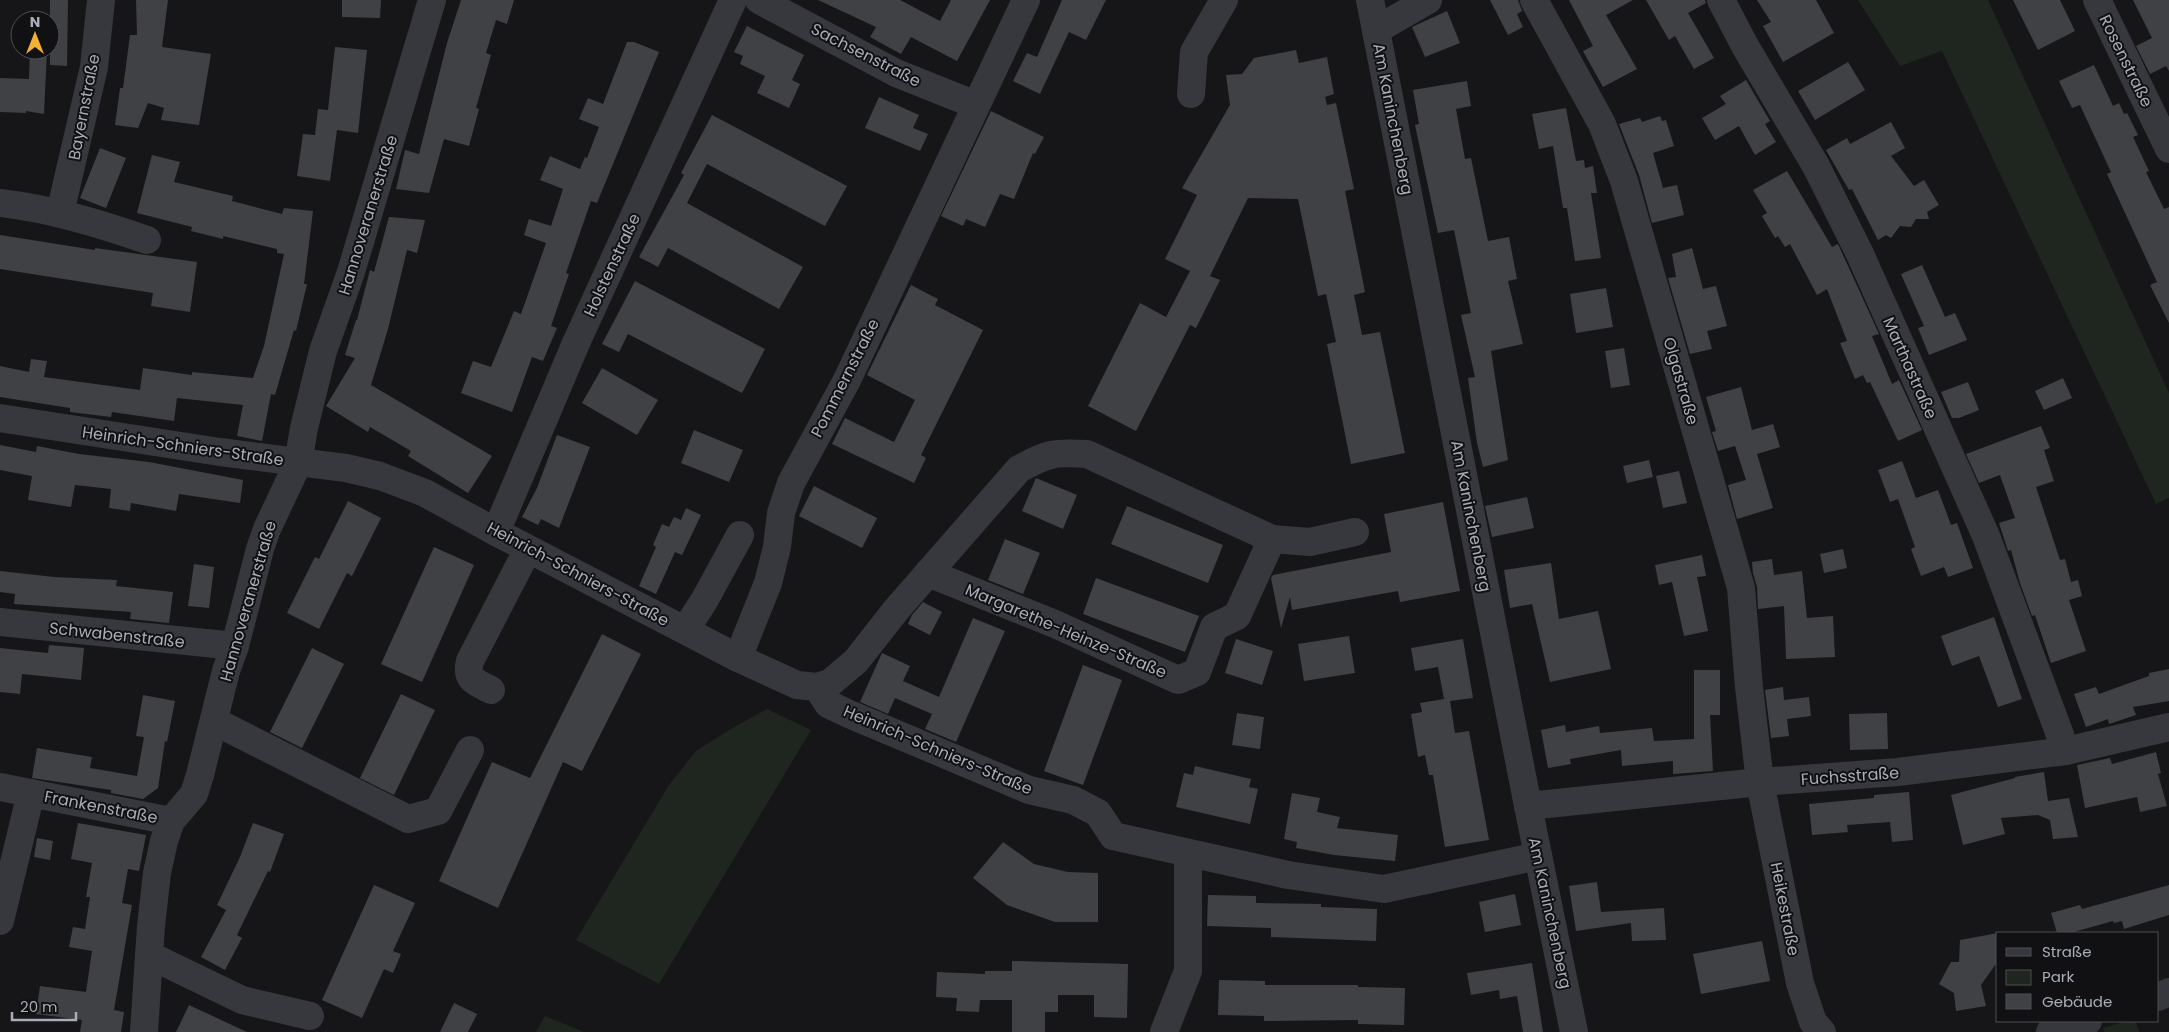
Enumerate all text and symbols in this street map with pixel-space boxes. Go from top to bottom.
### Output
north arrow [10,10,60,60]
street label: Rosenstraße [2094,11,2158,111]
text: N [30,12,40,32]
street label: Sachsenstraße [807,17,925,93]
street label: Am Kaninchenberg [1367,41,1419,197]
street label: Bayernstraße [62,52,106,162]
street label: Hannoveranerstraße [333,132,403,298]
street label: Holstenstraße [578,210,646,320]
street label: Marthastraße [1877,313,1943,423]
street label: Pommernstraße [805,315,885,441]
street label: Olgastraße [1658,335,1704,427]
street label: Heinrich-Schniers-Straße [81,420,285,472]
street label: Am Kaninchenberg [1445,438,1497,594]
street label: Heinrich-Schniers-Straße [483,516,673,632]
street label: Hannoveranerstraße [214,518,282,684]
street label: Margarethe-Heinze-Straße [962,578,1170,684]
street label: Schwabenstraße [48,616,186,654]
street label: Heinrich-Schniers-Straße [840,700,1036,800]
street label: Fuchsstraße [1800,761,1900,791]
street label: Frankenstraße [42,785,160,829]
street label: Am Kaninchenberg [1523,835,1577,991]
street label: Heikestraße [1765,860,1805,958]
legend [1996,932,2159,1022]
text: Straße [2042,941,2092,962]
text: Park [2042,966,2074,987]
scale bar [12,990,76,1022]
text: Gebäude [2042,991,2112,1012]
text: 20 m [20,996,58,1017]

